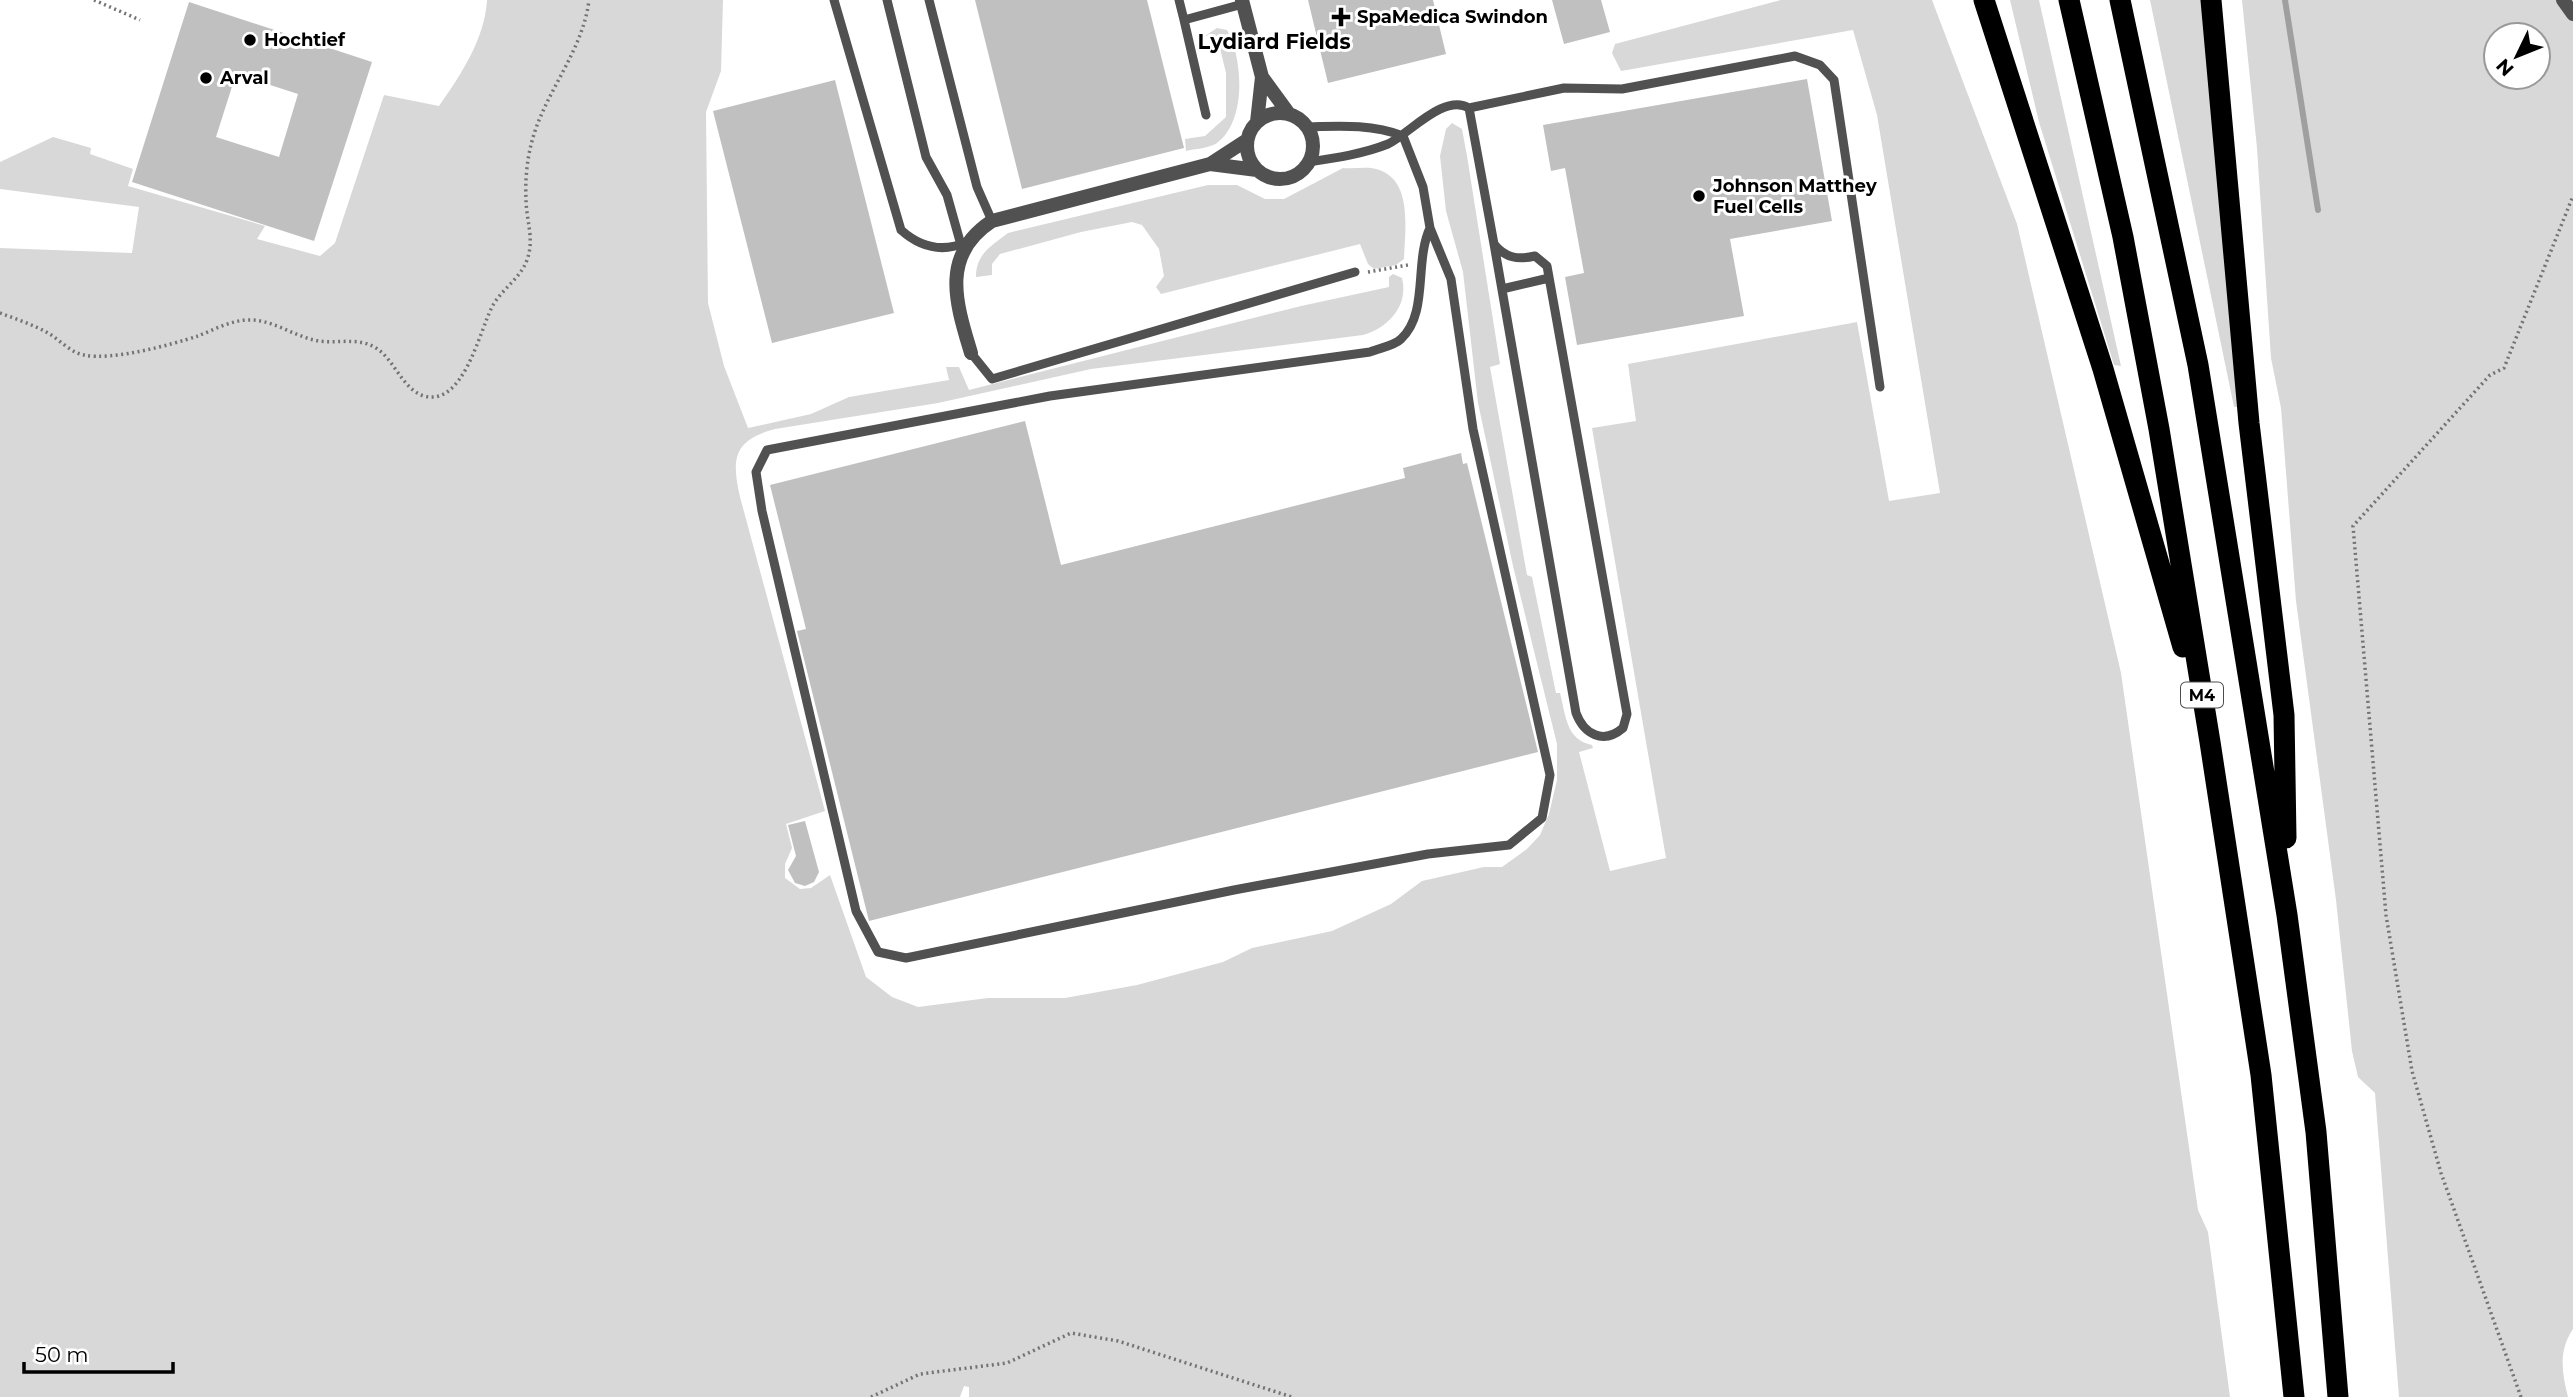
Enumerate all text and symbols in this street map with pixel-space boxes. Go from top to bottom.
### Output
place label: SpaMedica Swindon [1357,6,1548,28]
marker: SpaMedica Swindon [1331,7,1351,27]
north arrow [2482,21,2552,91]
place label: Hochtief [264,29,346,51]
district label: Lydiard Fields [1197,29,1351,54]
marker: Hochtief [242,32,258,48]
text: N [2491,54,2519,81]
place label: Arval [219,67,269,89]
marker: Arval [198,70,214,86]
place label: Johnson Matthey Fuel Cells [1712,175,1877,218]
marker: Johnson Matthey Fuel Cells [1691,188,1707,204]
road number: M4 [2181,682,2223,708]
scale bar [24,1330,173,1374]
text: 50 m [35,1342,89,1367]

